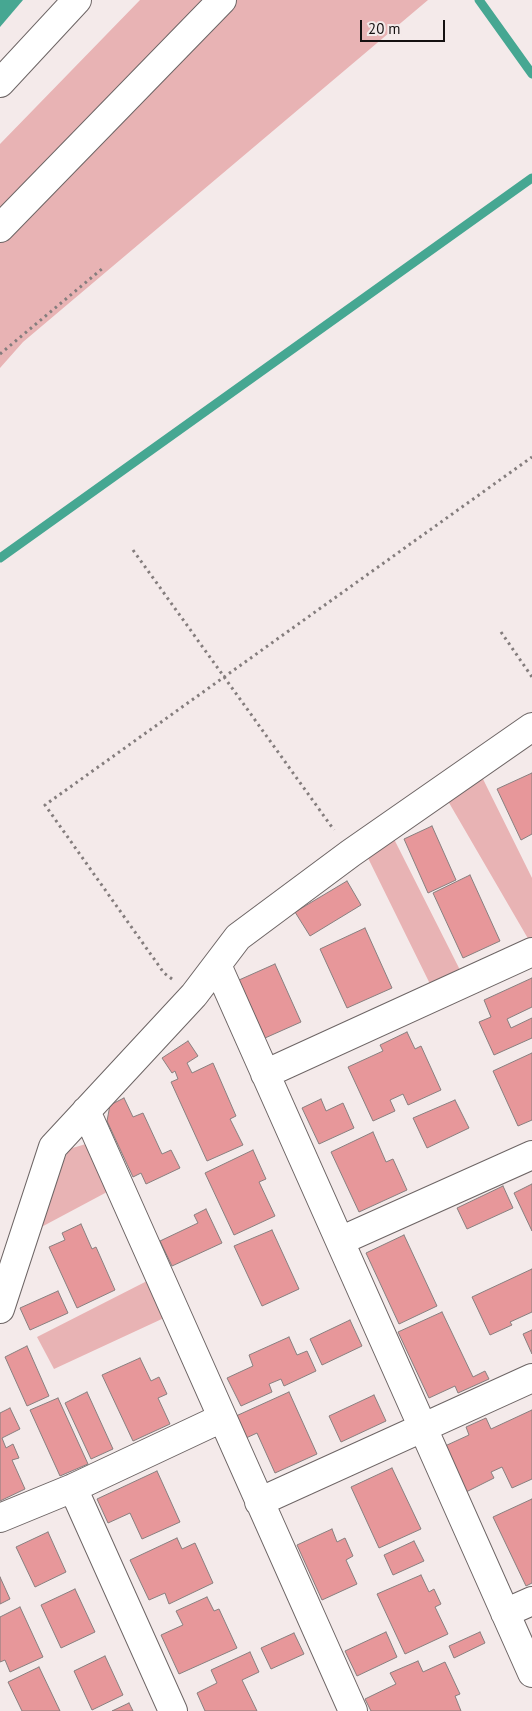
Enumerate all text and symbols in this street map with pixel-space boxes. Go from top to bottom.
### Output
scale bar [362,10,447,42]
text: 20 m [368,19,401,38]

